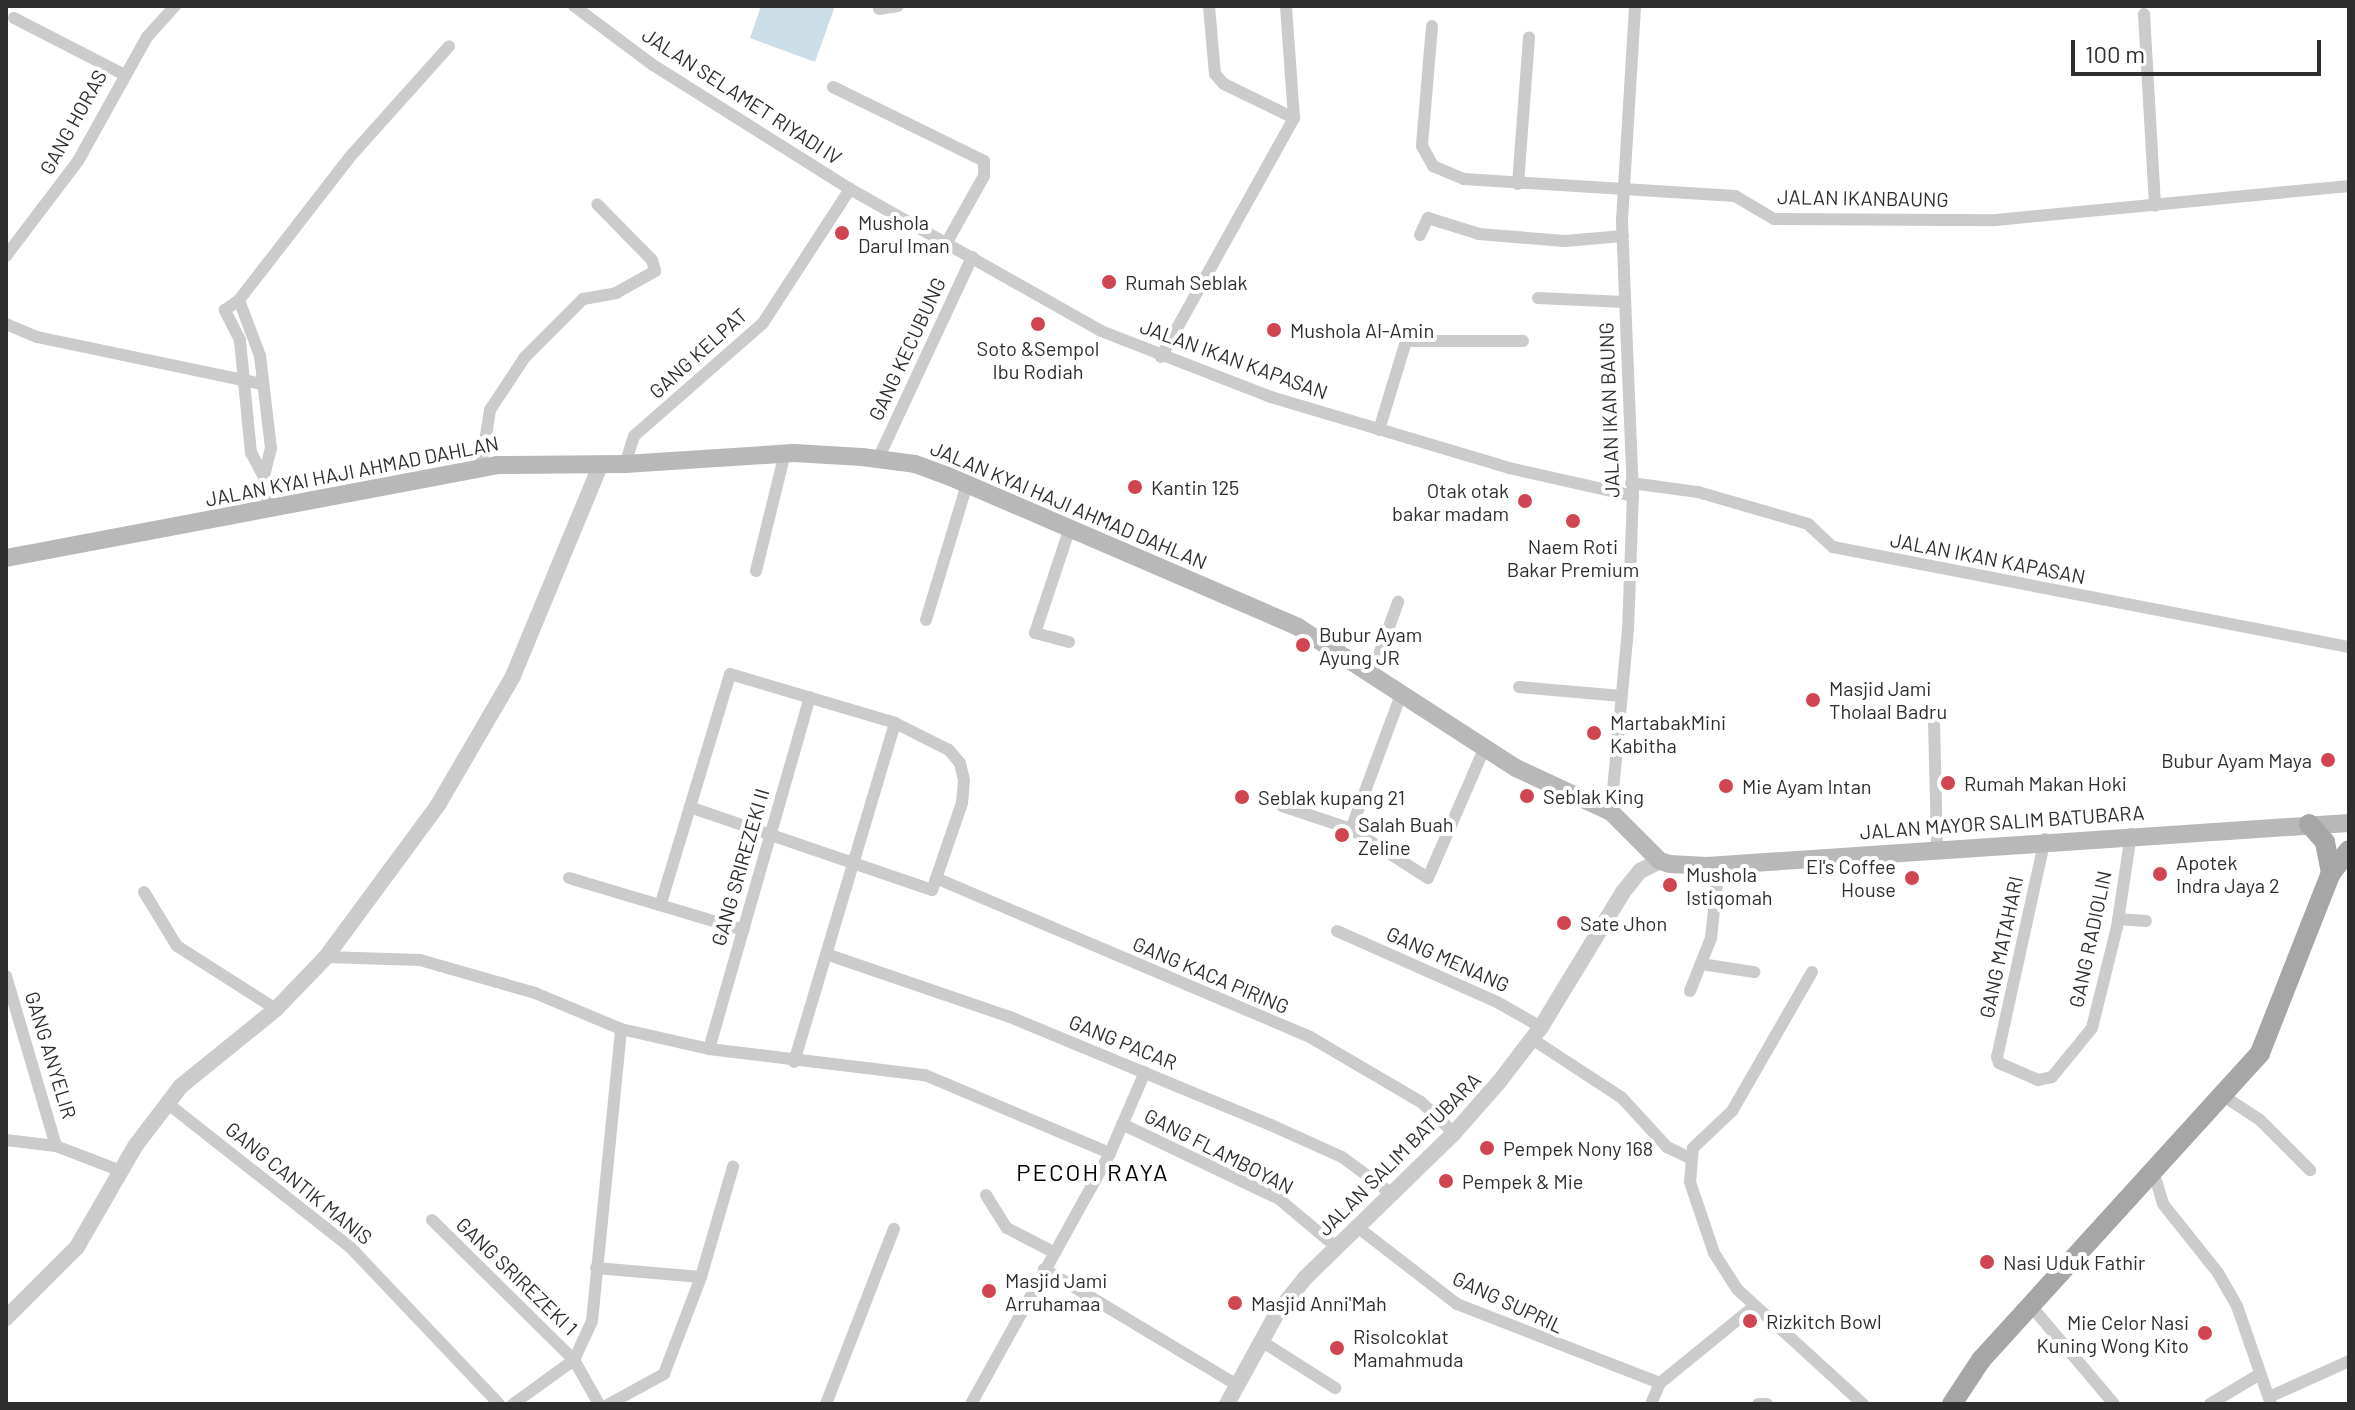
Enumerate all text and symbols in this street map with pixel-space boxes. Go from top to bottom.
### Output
street label: JALAN SELAMET RIYADI IV [638,22,846,170]
scale bar [2075,24,2325,74]
text: 100 m [2085,39,2145,68]
street label: GANG HORAS [34,66,112,178]
street label: JALAN IKANBAUNG [1777,185,1949,211]
place label: Mushola Darul Iman [858,210,950,257]
marker: Mushola Darul Iman [833,224,851,242]
place label: Rumah Seblak [1125,270,1248,294]
marker: Rumah Seblak [1100,273,1118,291]
street label: GANG KECUBUNG [863,274,951,424]
street label: GANG KELPAT [644,303,752,403]
street label: JALAN IKAN KAPASAN [1137,314,1331,404]
marker: Soto &Sempol Ibu Rodiah [1029,315,1047,333]
place label: Mushola Al-Amin [1290,318,1434,342]
marker: Mushola Al-Amin [1265,321,1283,339]
street label: JALAN IKAN BAUNG [1594,322,1624,498]
place label: Soto &Sempol Ibu Rodiah [977,336,1099,383]
street label: JALAN KYAI HAJI AHMAD DAHLAN [203,431,501,511]
street label: JALAN KYAI HAJI AHMAD DAHLAN [927,436,1211,574]
place label: Kantin 125 [1151,475,1239,499]
marker: Kantin 125 [1126,478,1144,496]
place label: Otak otak bakar madam [1392,478,1509,525]
marker: Otak otak bakar madam [1516,492,1534,510]
marker: Naem Roti Bakar Premium [1564,512,1582,530]
street label: JALAN IKAN KAPASAN [1889,527,2087,589]
place label: Naem Roti Bakar Premium [1507,534,1639,581]
place label: Bubur Ayam Ayung JR [1319,622,1422,669]
marker: Bubur Ayam Ayung JR [1294,636,1312,654]
place label: Masjid Jami Tholaal Badru [1829,676,1947,723]
marker: Masjid Jami Tholaal Badru [1804,691,1822,709]
place label: MartabakMini Kabitha [1610,710,1726,757]
marker: MartabakMini Kabitha [1585,724,1603,742]
place label: Bubur Ayam Maya [2161,748,2312,772]
marker: Bubur Ayam Maya [2319,751,2337,769]
place label: Rumah Makan Hoki [1964,771,2127,795]
place label: Mie Ayam Intan [1742,774,1872,798]
marker: Rumah Makan Hoki [1939,774,1957,792]
marker: Mie Ayam Intan [1717,777,1735,795]
place label: Seblak King [1543,784,1644,808]
place label: Seblak kupang 21 [1258,785,1405,809]
street label: GANG SRIREZEKI II [706,786,774,948]
marker: Seblak King [1518,787,1536,805]
marker: Seblak kupang 21 [1233,788,1251,806]
street label: JALAN MAYOR SALIM BATUBARA [1859,800,2145,844]
place label: Salah Buah Zeline [1358,812,1453,859]
marker: Salah Buah Zeline [1333,826,1351,844]
place label: Apotek Indra Jaya 2 [2176,850,2280,897]
place label: El's Coffee House [1806,854,1896,901]
place label: Mushola Istiqomah [1686,862,1773,909]
marker: Apotek Indra Jaya 2 [2151,865,2169,883]
street label: GANG RADIOLIN [2064,868,2116,1010]
marker: El's Coffee House [1903,869,1921,887]
street label: GANG MATAHARI [1974,874,2028,1020]
marker: Mushola Istiqomah [1661,876,1679,894]
place label: Sate Jhon [1580,911,1667,935]
marker: Sate Jhon [1555,914,1573,932]
street label: GANG MENANG [1383,921,1513,997]
street label: GANG KACA PIRING [1129,931,1293,1019]
street label: GANG ANYELIR [20,988,82,1122]
street label: GANG PACAR [1066,1010,1180,1074]
street label: JALAN SALIM BATUBARA [1313,1068,1485,1240]
street label: GANG FLAMBOYAN [1140,1103,1298,1199]
street label: GANG CANTIK MANIS [221,1117,377,1249]
place label: Pempek Nony 168 [1503,1136,1653,1160]
marker: Pempek Nony 168 [1478,1139,1496,1157]
district label: PECOH RAYA [1016,1158,1170,1186]
place label: Pempek & Mie [1462,1169,1583,1193]
marker: Pempek & Mie [1437,1172,1455,1190]
street label: GANG SRIREZEKI 1 [451,1212,583,1340]
place label: Nasi Uduk Fathir [2003,1250,2145,1274]
marker: Nasi Uduk Fathir [1978,1253,1996,1271]
street label: GANG SUPRIL [1449,1266,1567,1338]
place label: Masjid Jami Arruhamaa [1005,1268,1107,1315]
marker: Masjid Jami Arruhamaa [980,1282,998,1300]
place label: Masjid Anni'Mah [1251,1291,1387,1315]
marker: Masjid Anni'Mah [1226,1294,1244,1312]
place label: Rizkitch Bowl [1766,1309,1882,1333]
place label: Mie Celor Nasi Kuning Wong Kito [2037,1310,2189,1357]
marker: Rizkitch Bowl [1741,1312,1759,1330]
place label: Risolcoklat Mamahmuda [1353,1324,1463,1371]
marker: Mie Celor Nasi Kuning Wong Kito [2196,1324,2214,1342]
marker: Risolcoklat Mamahmuda [1328,1339,1346,1357]

